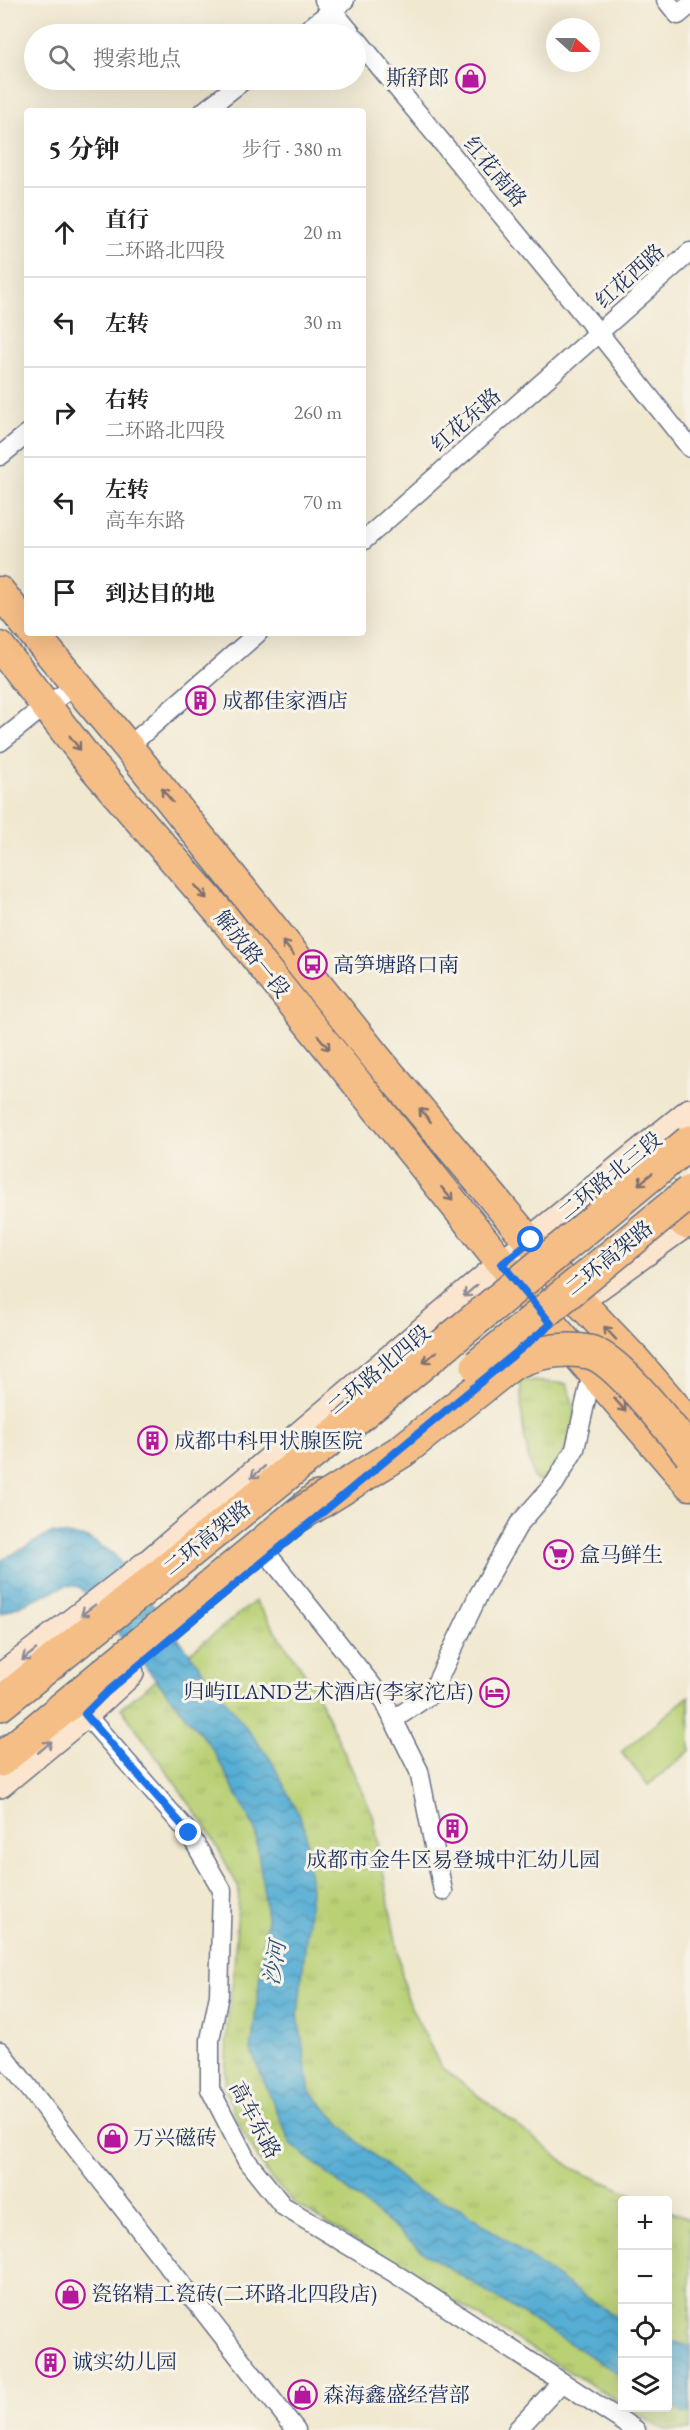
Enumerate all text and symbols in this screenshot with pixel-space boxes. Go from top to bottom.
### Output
north arrow [546,18,600,72]
search box [24,24,366,90]
icon: search [45,41,78,74]
text: 搜索地点 [93,44,181,73]
shop icon: 斯舒郎 [454,62,486,94]
place label: 斯舒郎 [386,64,449,91]
street label: 红花南路 [458,131,533,213]
text: 5 分钟 [48,132,120,166]
text: 步行 · 380 m [242,136,342,162]
text: 直行 [105,205,149,234]
icon: ahead [48,216,81,249]
text: 20 m [303,219,342,245]
text: 二环路北四段 [105,237,225,263]
street label: 红花西路 [589,237,670,314]
icon: left [48,306,81,339]
text: 左转 [105,309,149,338]
text: 30 m [303,309,342,335]
street label: 红花东路 [425,382,506,457]
text: 右转 [105,385,149,414]
icon: right [48,396,81,429]
text: 260 m [294,399,342,425]
text: 二环路北四段 [105,417,225,443]
text: 左转 [105,475,149,504]
icon: left [48,486,81,519]
text: 70 m [303,489,342,515]
text: 高车东路 [105,507,185,533]
icon: arrive [48,576,81,609]
text: 到达目的地 [105,579,215,608]
building icon: 成都佳家酒店 [185,685,217,717]
place label: 成都佳家酒店 [222,687,348,714]
one-way arrow [69,734,81,750]
one-way arrow [160,788,173,804]
one-way arrow [194,884,208,899]
street label: 解放路一段 [209,904,296,1003]
one-way arrow [282,940,295,956]
bus stop icon: 高笋塘路口南 [296,949,328,981]
place label: 高笋塘路口南 [333,951,459,978]
one-way arrow [318,1035,331,1051]
one-way arrow [418,1108,432,1123]
street label: 二环路北三段 [552,1125,667,1226]
one-way arrow [637,1173,653,1186]
one-way arrow [440,1186,453,1202]
street label: 二环高架路 [559,1214,658,1301]
route start [517,1226,543,1252]
one-way arrow [463,1284,478,1298]
street label: 二环路北四段 [322,1319,436,1420]
one-way arrow [603,1326,617,1341]
one-way arrow [423,1350,438,1364]
one-way arrow [614,1397,627,1413]
building icon: 成都中科甲状腺医院 [137,1425,169,1457]
place label: 成都中科甲状腺医院 [174,1427,363,1454]
one-way arrow [251,1465,266,1479]
street label: 二环高架路 [157,1494,256,1581]
supermarket icon: 盒马鲜生 [542,1539,574,1571]
place label: 盒马鲜生 [579,1541,663,1568]
one-way arrow [80,1604,96,1616]
one-way arrow [22,1649,38,1661]
hotel icon: 归屿ILAND艺术酒店(李家沱店) [478,1676,510,1708]
place label: 归屿ILAND艺术酒店(李家沱店) [183,1678,473,1705]
one-way arrow [37,1740,52,1754]
building icon: 成都市金牛区易登城中汇幼儿园 [437,1813,469,1845]
route end [175,1819,201,1845]
place label: 成都市金牛区易登城中汇幼儿园 [306,1846,600,1873]
water label: 沙河 [257,1935,293,1987]
street label: 高车东路 [224,2076,287,2163]
shop icon: 万兴磁砖 [96,2122,128,2154]
place label: 万兴磁砖 [133,2124,217,2151]
map controls [618,2196,672,2412]
button: + [618,2196,672,2250]
button: − [618,2250,672,2304]
shop icon: 瓷铭精工瓷砖(二环路北四段店) [54,2278,86,2310]
place label: 瓷铭精工瓷砖(二环路北四段店) [91,2280,377,2307]
button: locate [618,2304,672,2358]
building icon: 诚实幼儿园 [35,2346,67,2378]
place label: 诚实幼儿园 [72,2348,177,2375]
button: layers [618,2358,672,2412]
shop icon: 森海鑫盛经营部 [286,2379,318,2411]
place label: 森海鑫盛经营部 [323,2381,470,2408]

